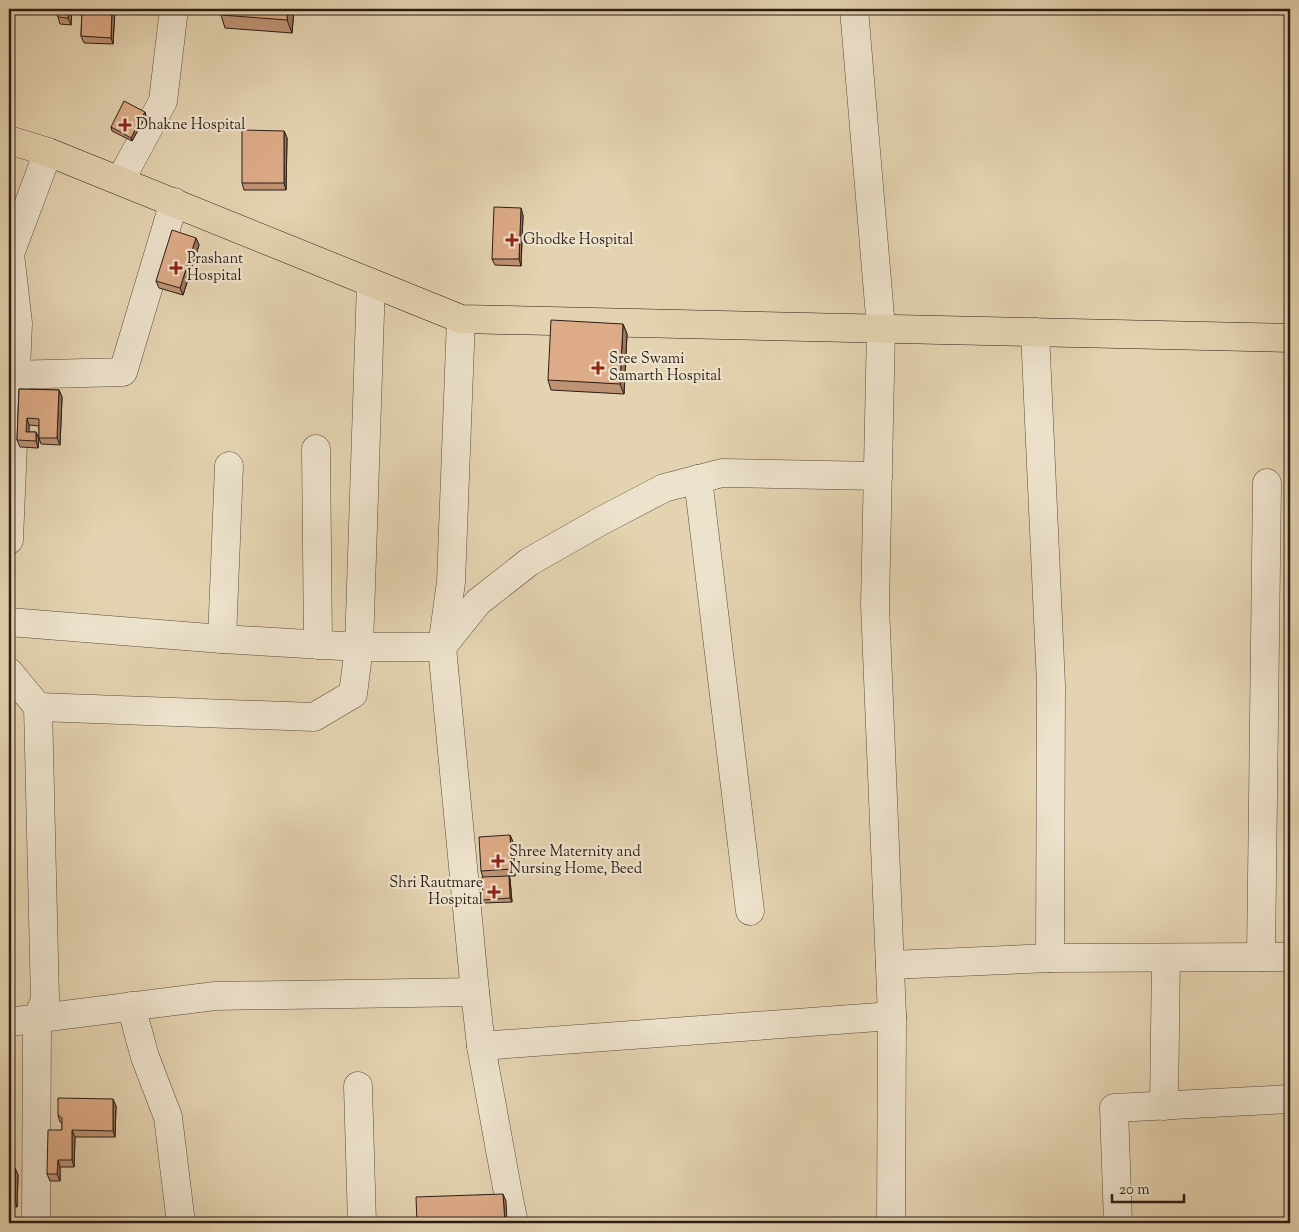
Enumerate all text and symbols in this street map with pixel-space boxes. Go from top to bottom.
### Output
place label: Dhakne Hospital [136,115,245,136]
marker: Dhakne Hospital [118,118,132,132]
place label: Ghodke Hospital [523,230,634,251]
marker: Ghodke Hospital [505,233,519,247]
place label: Prashant Hospital [187,249,243,287]
marker: Prashant Hospital [169,261,183,275]
place label: Sree Swami Samarth Hospital [609,349,721,387]
marker: Sree Swami Samarth Hospital [591,361,605,375]
place label: Shree Maternity and Nursing Home, Beed [509,842,643,880]
marker: Shree Maternity and Nursing Home, Beed [491,854,505,868]
place label: Shri Rautmare Hospital [389,873,483,911]
marker: Shri Rautmare Hospital [487,885,501,899]
scale bar [1112,1172,1184,1204]
text: 20 m [1119,1180,1150,1201]

